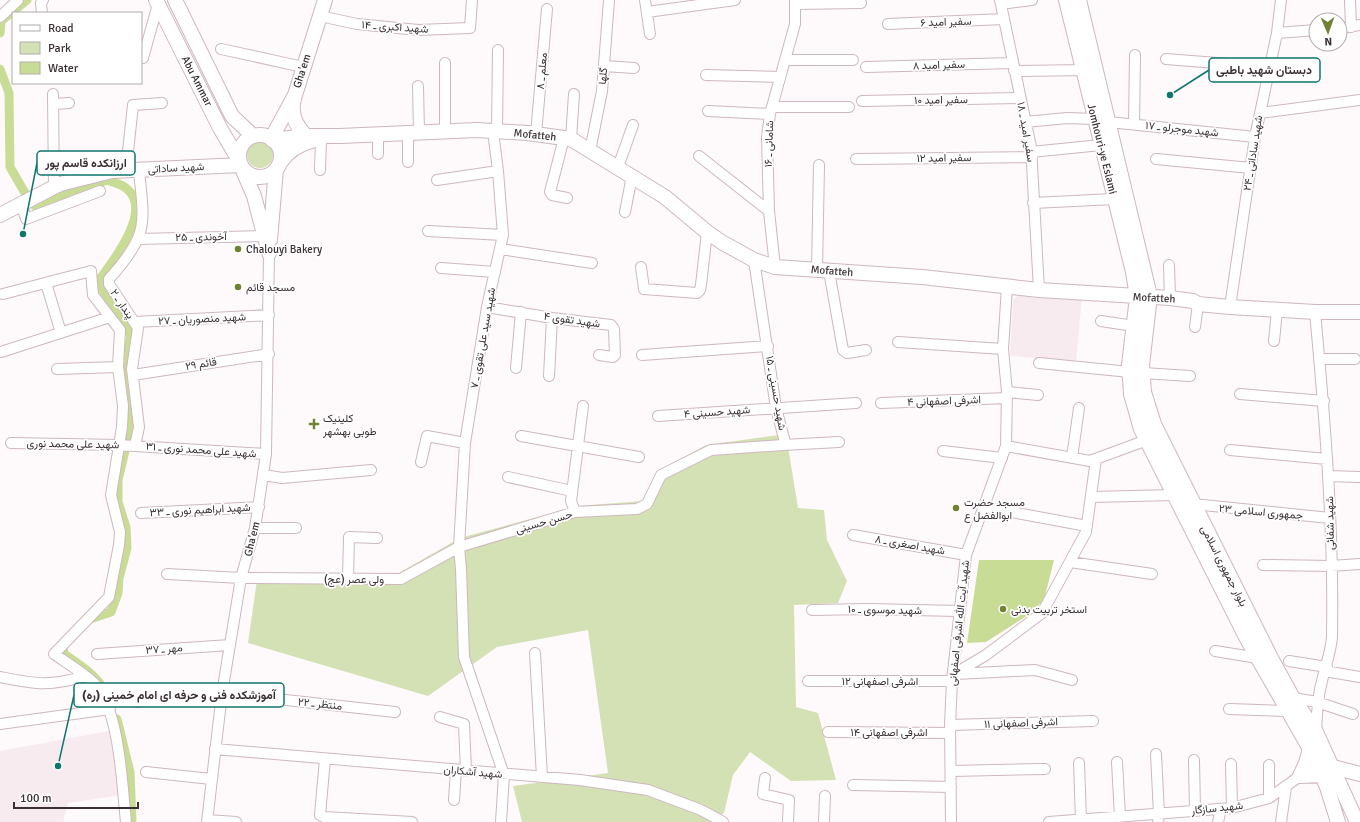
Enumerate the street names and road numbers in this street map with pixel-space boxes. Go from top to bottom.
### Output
street label: سفیر امید ۶ [920,15,972,29]
street label: شهید اکبری ـ ۱۴ [361,18,429,36]
street label: Gha'em [290,52,314,90]
street label: معلم ـ ۸ [534,52,551,90]
street label: Abu Ammar [179,54,215,108]
street label: سفیر امید ۸ [913,58,966,72]
street label: گلها [596,67,610,85]
street label: سفیر امید ۱۰ [914,93,968,107]
street label: سفیر امید ـ ۱۸ [1014,101,1038,163]
street label: Jomhouri-ye Eslami [1084,102,1120,196]
street label: شهید ساداتی ـ ۲۴ [1241,114,1265,192]
street label: شهید موجرلو ـ ۱۷ [1145,119,1220,139]
street label: شامانی ـ ۱۶ [762,120,776,168]
street label: Mofatteh [513,126,557,144]
street label: سفیر امید ۱۲ [916,151,972,165]
street label: شهید ساداتی [148,160,205,176]
street label: آخوندی ـ ۲۵ [175,230,228,244]
street label: Mofatteh [810,263,854,279]
street label: شهید سید علی تقوی ـ ۷ [468,286,498,389]
street label: پندار ـ ۲ [107,287,137,322]
street label: Mofatteh [1132,290,1176,306]
street label: شهید منصوریان ـ ۲۷ [158,310,247,328]
street label: شهید تقوی ۴ [543,310,601,330]
street label: قائم ۲۹ [184,355,218,374]
street label: شهید حسینی ـ ۱۵ [763,355,789,432]
street label: اشرفی اصفهانی ۴ [907,393,981,409]
street label: شهید حسینی ۴ [683,403,751,421]
street label: شهید علی محمد نوری [27,437,120,451]
street label: شهید علی محمد نوری ـ ۳۱ [145,440,257,460]
street label: شهید شفائی [1323,496,1337,550]
street label: شهید ابراهیم نوری ـ ۳۳ [149,501,251,520]
street label: جمهوری اسلامی ۲۳ [1218,502,1304,522]
street label: حسن حسینی [514,508,574,536]
street label: Gha'em [241,520,263,558]
street label: بلوار جمهوری اسلامی [1198,523,1250,609]
street label: شهید اصغری ـ ۸ [874,532,946,558]
street label: شهید آیت الله اشرفی اصفهانی [946,559,972,687]
street label: ولی عصر (عج) [324,573,384,587]
street label: شهید موسوی ـ ۱۰ [848,603,923,617]
street label: مهر ـ ۳۷ [145,641,183,657]
street label: اشرفی اصفهانی ۱۲ [842,675,918,688]
street label: منتظر ـ ۲۲ [297,695,343,713]
street label: اشرفی اصفهانی ۱۱ [984,715,1058,731]
street label: اشرفی اصفهانی ۱۴ [850,726,928,739]
street label: شهید آشکاران [443,763,503,781]
street label: شهید سازگار [1189,799,1244,817]

